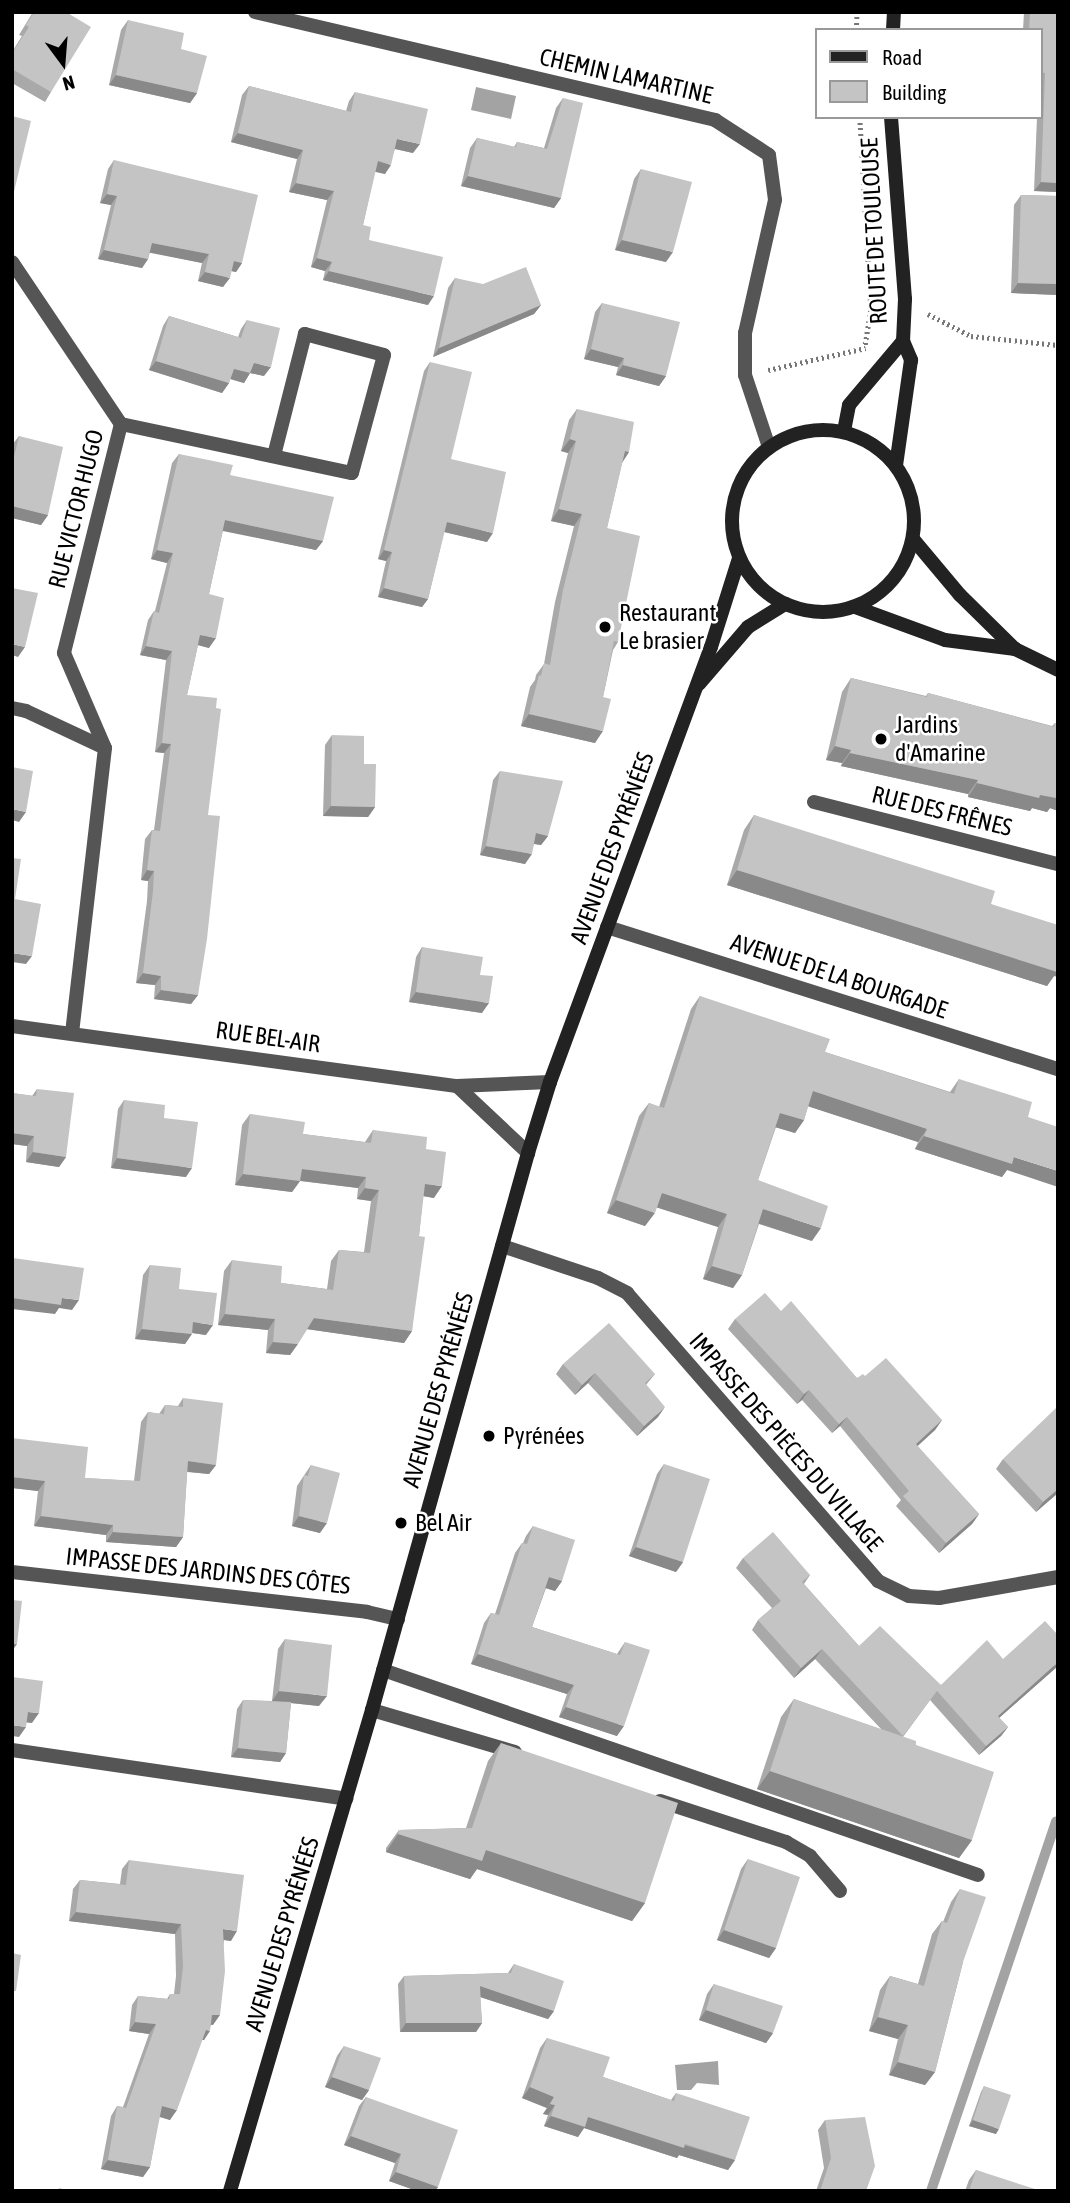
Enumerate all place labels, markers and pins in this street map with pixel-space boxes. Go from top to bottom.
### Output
place label: Restaurant Le brasier [619,599,716,655]
marker: Restaurant Le brasier [597,619,613,635]
place label: Jardins d'Amarine [895,711,986,767]
marker: Jardins d'Amarine [873,731,889,747]
place label: Pyrénées [503,1422,584,1450]
marker: Pyrénées [481,1428,497,1444]
place label: Bel Air [415,1509,471,1537]
marker: Bel Air [393,1515,409,1531]

